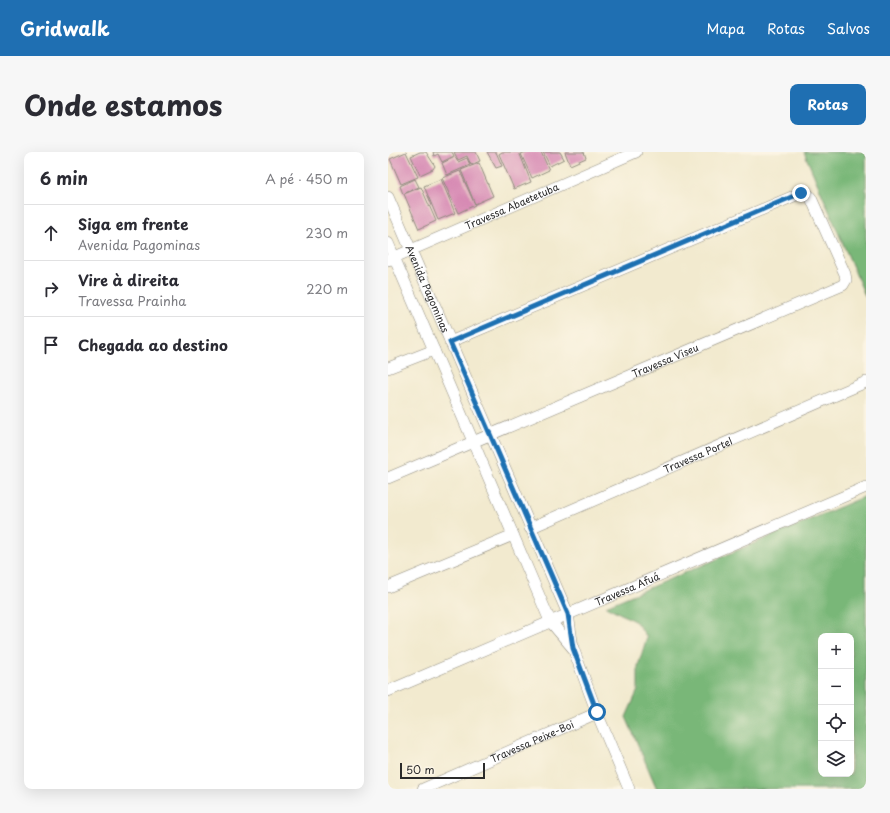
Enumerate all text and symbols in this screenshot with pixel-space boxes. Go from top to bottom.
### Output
text: Gridwalk [20,14,110,42]
text: Mapa [706,18,745,39]
text: Rotas [767,18,805,39]
text: Salvos [827,18,870,39]
text: Onde estamos [24,83,223,126]
button: Rotas [790,84,866,125]
text: 6 min [40,165,88,191]
text: A pé · 450 m [265,169,348,188]
street label: Travessa Abaetetuba [462,178,562,233]
route end [792,184,810,202]
text: Siga em frente [78,212,188,235]
icon: ahead [40,222,62,244]
text: 230 m [306,223,348,242]
text: Avenida Pagominas [78,235,200,254]
street label: Avenida Pagominas [403,242,454,335]
text: Vire à direita [78,268,179,291]
icon: right [40,278,62,300]
text: 220 m [306,279,348,298]
text: Travessa Prainha [78,291,186,310]
text: Chegada ao destino [78,333,228,356]
icon: arrive [40,334,62,356]
street label: Travessa Viseu [629,339,700,381]
street label: Travessa Portel [661,433,735,476]
street label: Travessa Afuá [592,568,662,609]
map controls [818,633,854,777]
button: + [818,633,854,669]
button: − [818,669,854,705]
route start [588,703,606,721]
button: locate [818,705,854,741]
street label: Travessa Peixe-Boi [488,716,576,766]
button: layers [818,741,854,777]
scale bar [400,761,485,780]
text: 50 m [406,761,435,778]

